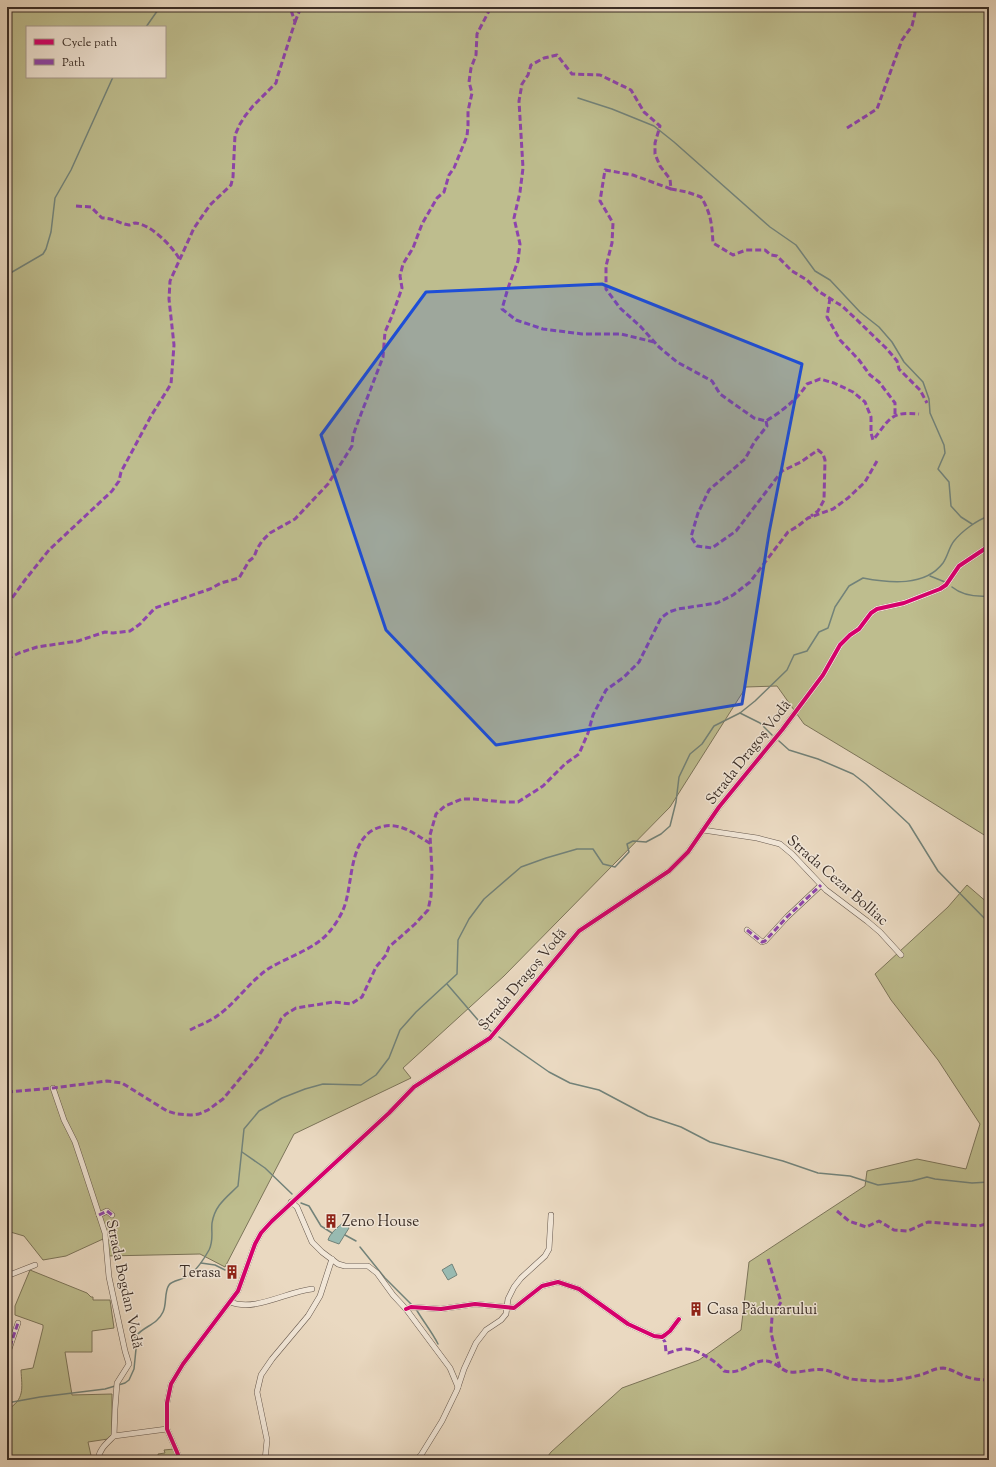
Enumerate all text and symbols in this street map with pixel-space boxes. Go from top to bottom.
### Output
legend [26,26,166,78]
text: Cycle path [62,34,117,52]
text: Path [62,54,85,72]
street label: Strada Dragoș Vodă [702,696,797,810]
street label: Strada Cezar Bolliac [782,831,893,931]
street label: Strada Dragoș Vodă [474,924,572,1036]
place label: Zeno House [342,1212,419,1233]
building icon: Zeno House [323,1213,339,1229]
street label: Strada Bogdan Vodă [100,1218,147,1351]
place label: Terasa [179,1263,221,1284]
building icon: Terasa [224,1264,240,1280]
place label: Casa Pădurarului [707,1300,817,1321]
building icon: Casa Pădurarului [688,1301,704,1317]

